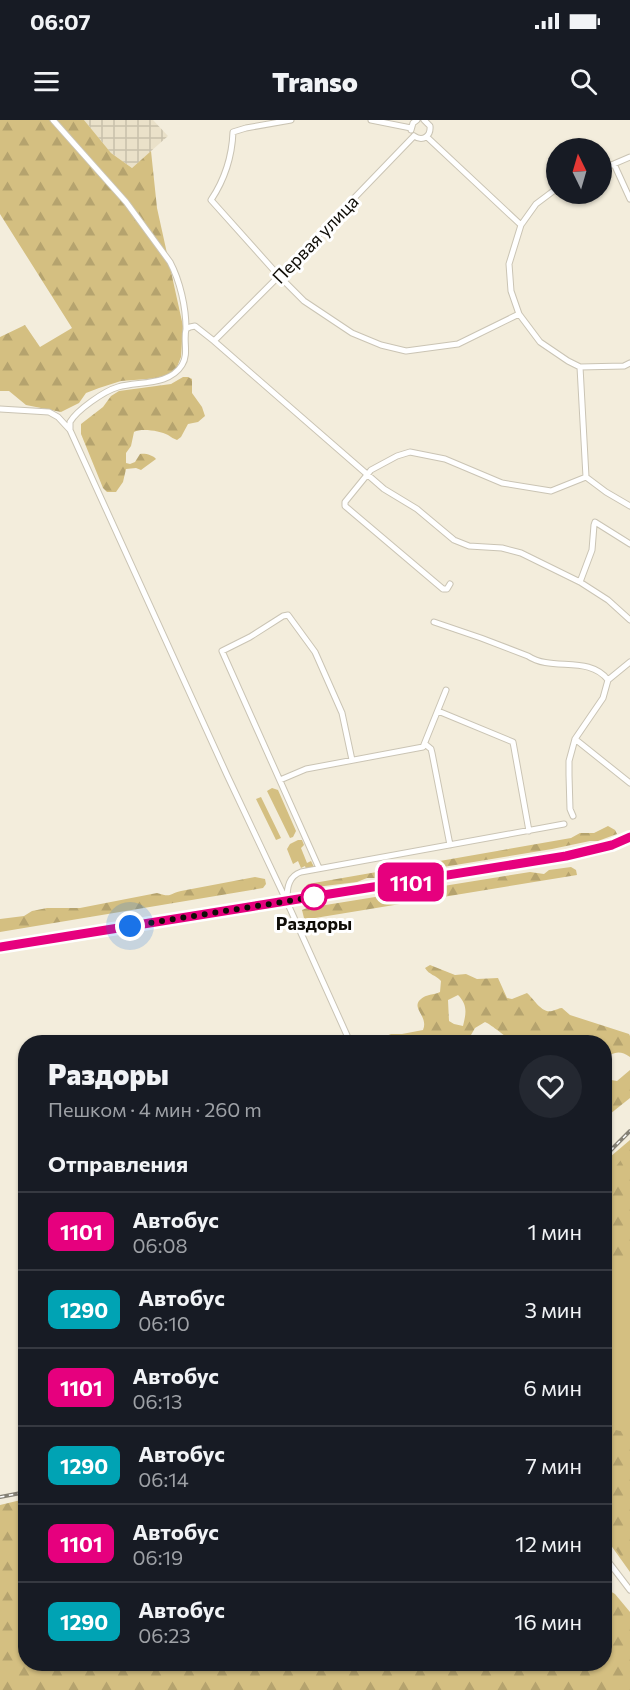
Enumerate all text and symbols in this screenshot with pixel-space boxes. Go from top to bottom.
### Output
text: 06:07 [30,8,91,35]
icon: menu [30,65,63,98]
text: Transo [272,65,358,98]
icon: search [567,65,600,98]
north arrow [546,138,612,204]
map controls [546,138,612,204]
street label: Первая улица [267,190,363,288]
line badge: 1101 [369,862,453,902]
text: 1101 [390,870,432,895]
marker: Раздоры [301,884,327,910]
your location [115,911,145,941]
place label: Раздоры [276,912,352,934]
button: heart [519,1055,582,1118]
text: Раздоры [48,1057,169,1091]
text: Пешком · 4 мин · 260 m [48,1097,262,1121]
text: Отправления [48,1150,188,1177]
text: Автобус [132,1206,219,1233]
text: 1 мин [528,1218,582,1245]
text: 1101 [60,1219,102,1244]
text: 06:08 [132,1233,188,1257]
text: Автобус [138,1284,225,1311]
text: 3 мин [524,1296,582,1323]
text: 1290 [60,1297,108,1322]
text: 06:10 [138,1311,190,1335]
text: Автобус [132,1362,219,1389]
text: 6 мин [524,1374,582,1401]
text: 1101 [60,1375,102,1400]
text: 06:13 [132,1389,182,1413]
text: Автобус [138,1440,225,1467]
text: 7 мин [525,1452,582,1479]
text: 1290 [60,1453,108,1478]
text: 06:14 [138,1467,189,1491]
text: Автобус [132,1518,219,1545]
text: 12 мин [515,1530,582,1557]
text: 1101 [60,1531,102,1556]
text: 06:19 [132,1545,183,1569]
text: Автобус [138,1596,225,1623]
text: 16 мин [514,1608,582,1635]
text: 1290 [60,1609,108,1634]
text: 06:23 [138,1623,191,1647]

